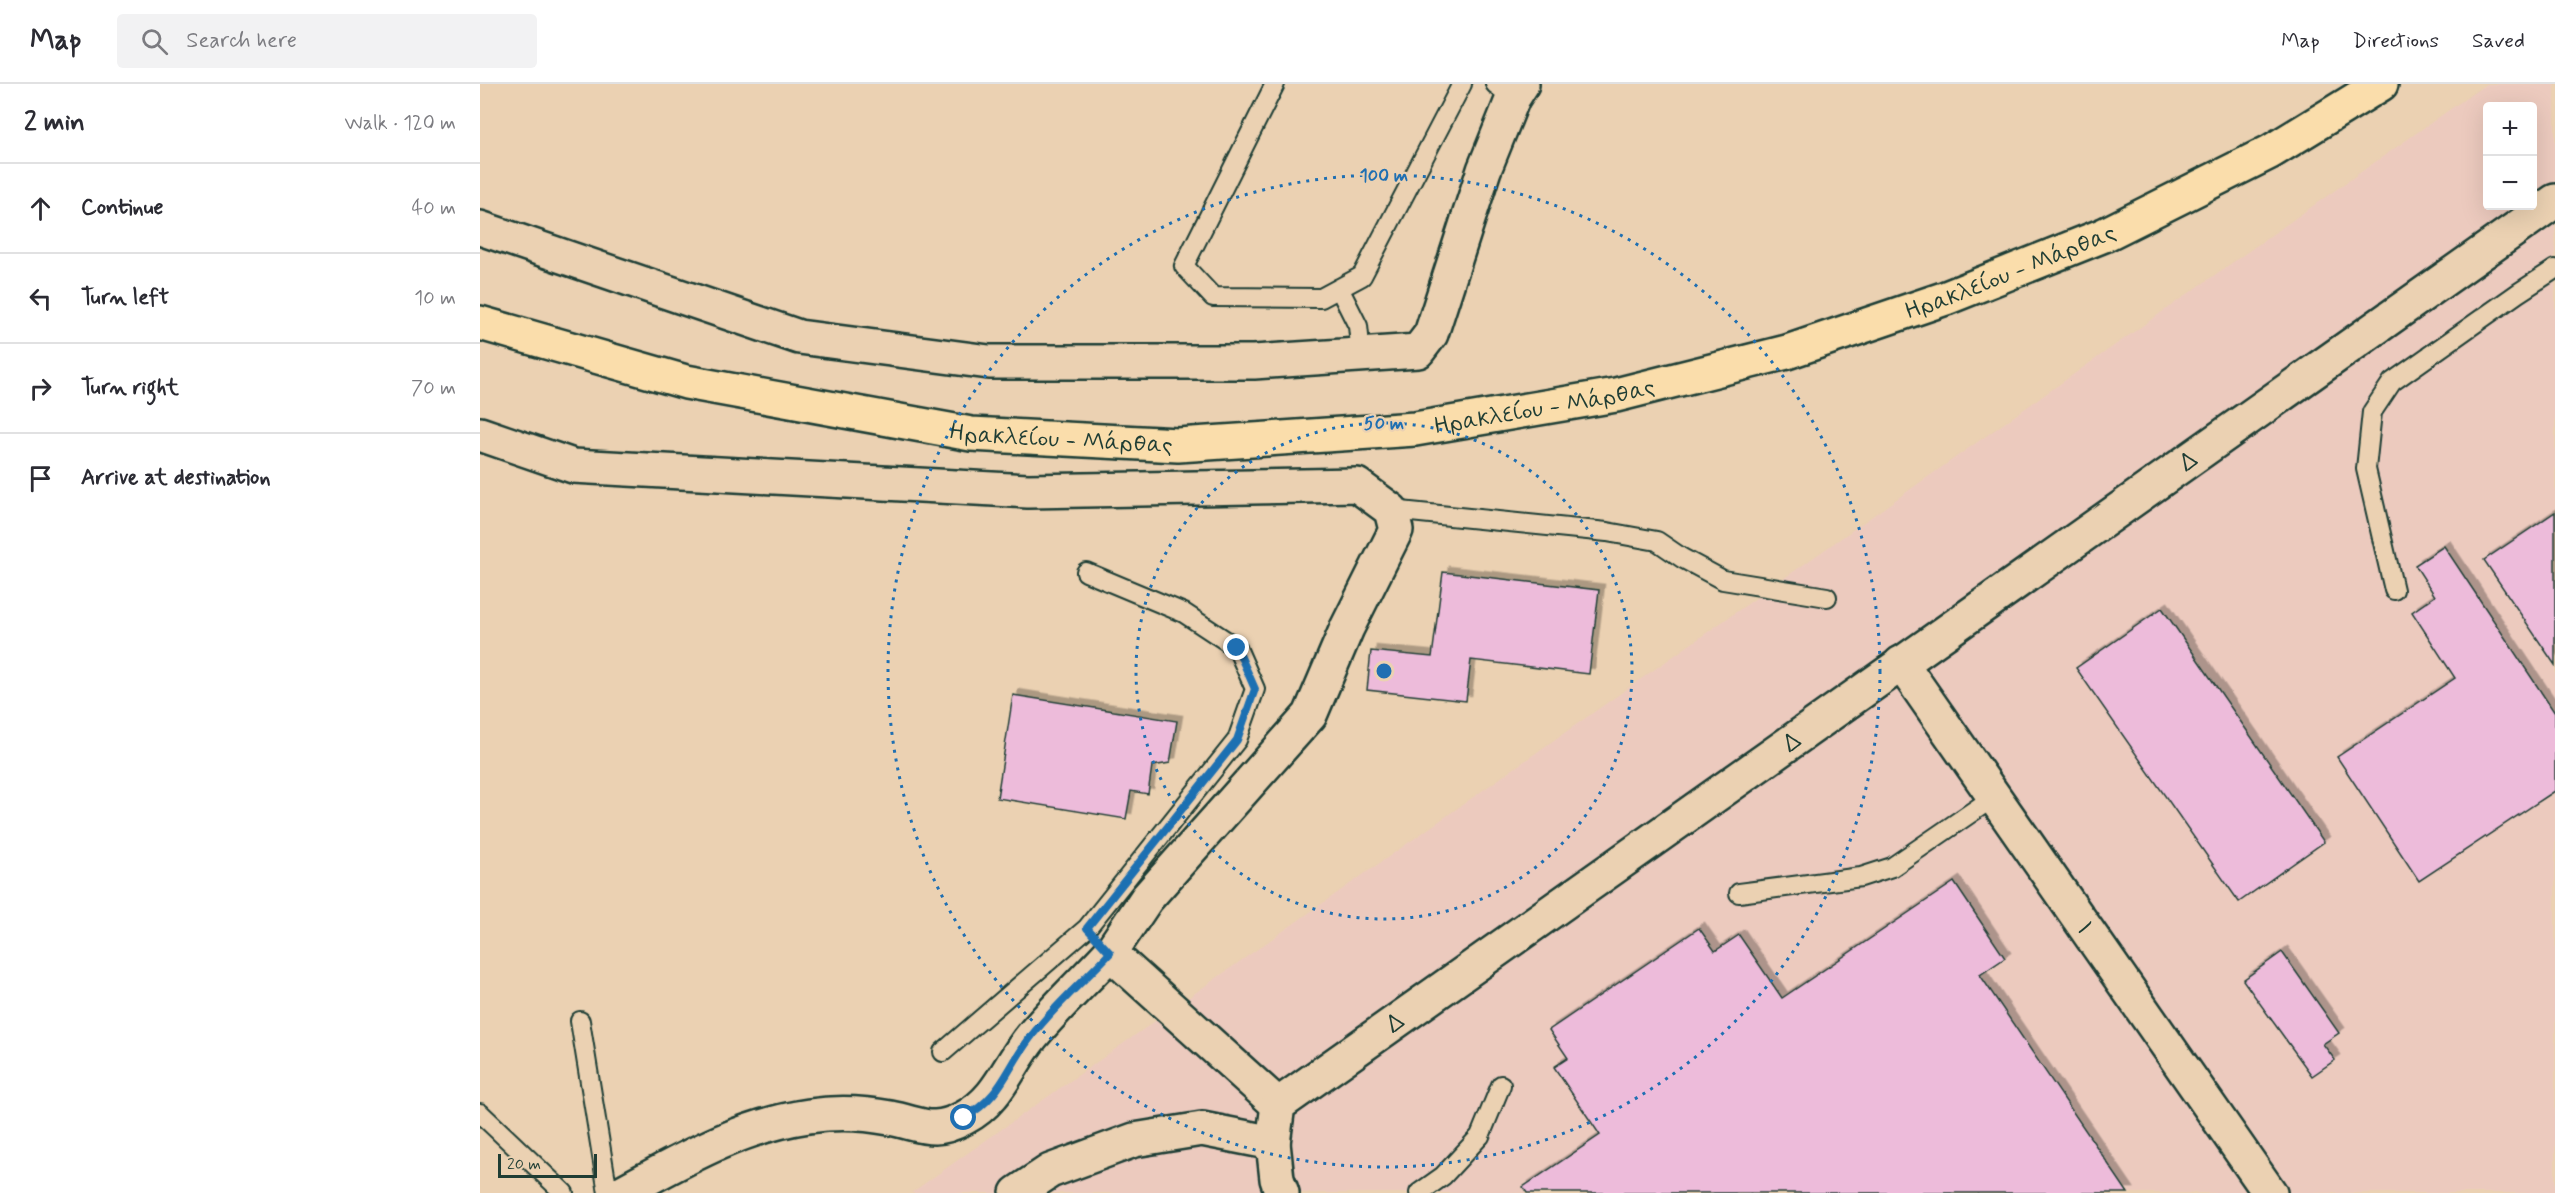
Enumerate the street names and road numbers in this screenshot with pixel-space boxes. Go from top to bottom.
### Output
street label: Ηρακλείου - Μάρθας [1901,218,2121,328]
street label: Ηρακλείου - Μάρθας [1432,372,1658,443]
street label: Ηρακλείου - Μάρθας [946,416,1173,462]
street label: Δ [2173,444,2205,479]
street label: Δ [1777,725,1808,760]
street label: Ι [2069,916,2099,940]
street label: Δ [1380,1006,1411,1041]

